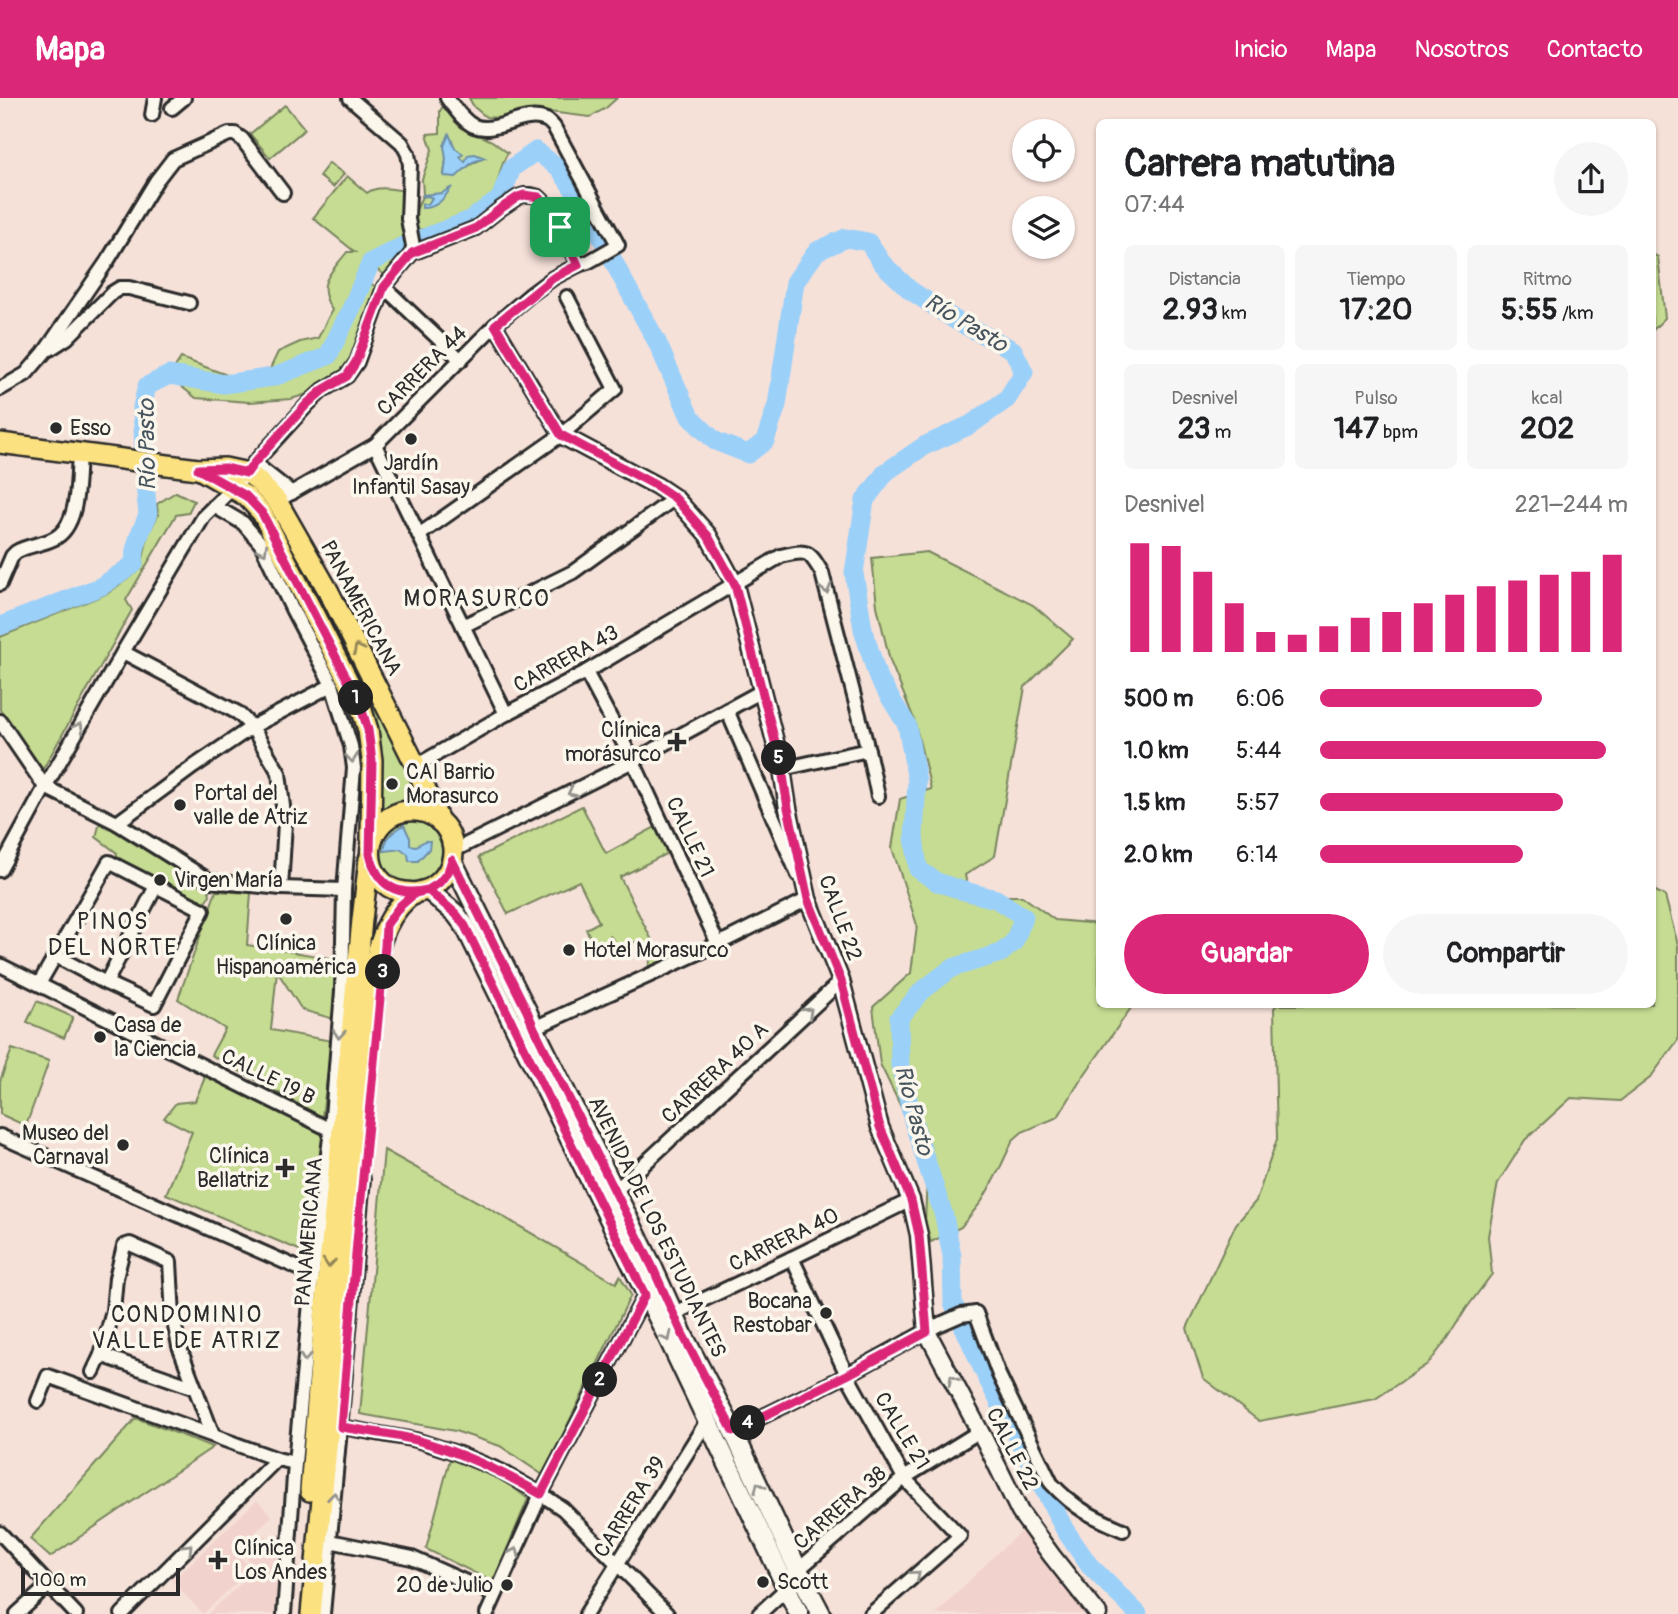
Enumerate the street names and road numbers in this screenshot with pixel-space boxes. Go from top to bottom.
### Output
street label: CARRERA 44 [371,320,473,422]
street label: PANAMERICANA [314,536,408,680]
street label: CARRERA 43 [509,619,623,699]
street label: CALLE 21 [660,792,720,882]
street label: CALLE 22 [812,871,868,965]
street label: CARRERA 40 A [656,1016,774,1130]
street label: CALLE 19 B [217,1043,319,1111]
street label: AVENIDA DE LOS ESTUDIANTES [582,1092,732,1362]
street label: PANAMERICANA [289,1156,329,1308]
street label: CARRERA 40 [725,1202,843,1278]
street label: CALLE 21 [868,1387,936,1475]
street label: CALLE 22 [980,1403,1044,1495]
street label: CARRERA 39 [588,1451,672,1563]
street label: CARRERA 38 [788,1460,892,1556]

